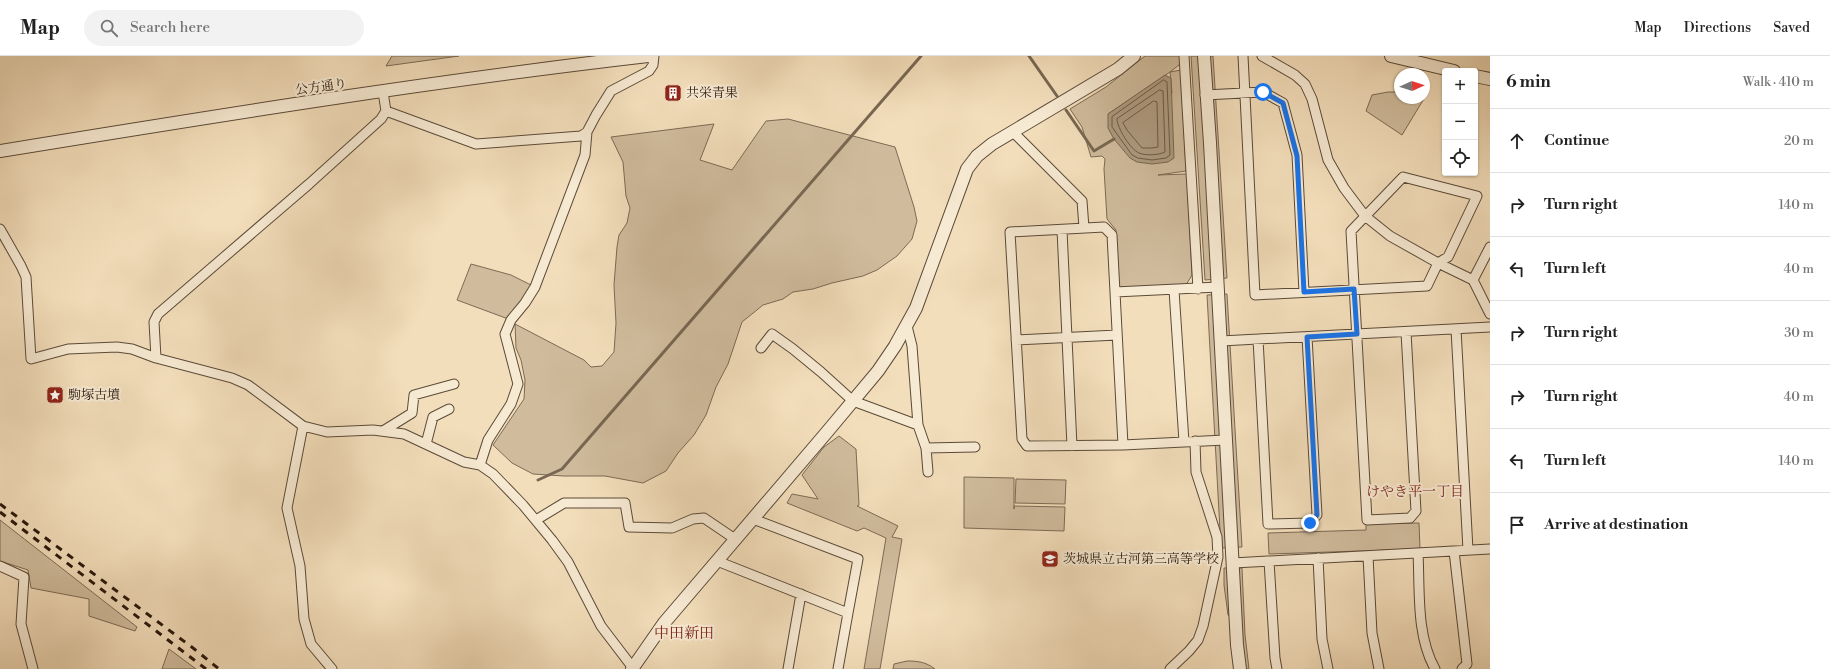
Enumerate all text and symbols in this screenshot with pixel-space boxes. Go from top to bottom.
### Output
search box [84,10,364,46]
text: Map [20,16,60,40]
icon: search [98,17,120,39]
text: Search here [130,18,210,37]
text: Map [1634,19,1662,37]
text: Directions [1684,19,1751,37]
text: Saved [1773,19,1810,37]
north arrow [1394,68,1430,104]
map controls [1442,68,1478,176]
button: + [1442,68,1478,104]
text: 6 min [1506,71,1551,93]
text: Walk · 410 m [1743,74,1814,90]
street label: 公方通り [294,75,348,99]
building icon: 共栄青果 [663,83,683,103]
route start [1254,83,1272,101]
place label: 共栄青果 [686,85,738,101]
button: − [1442,104,1478,140]
icon: ahead [1506,130,1528,152]
text: Continue [1544,131,1609,150]
text: 20 m [1784,133,1814,149]
button: locate [1442,140,1478,176]
icon: right [1506,194,1528,216]
text: Turn right [1544,195,1618,214]
text: 140 m [1778,197,1814,213]
icon: left [1506,258,1528,280]
text: Turn left [1544,259,1606,278]
text: 40 m [1784,261,1814,277]
icon: right [1506,322,1528,344]
text: Turn right [1544,323,1618,342]
text: 30 m [1784,325,1814,341]
place icon: 駒塚古墳 [45,385,65,405]
icon: right [1506,386,1528,408]
place label: 駒塚古墳 [68,387,120,403]
text: Turn right [1544,387,1618,406]
text: 40 m [1784,389,1814,405]
icon: left [1506,450,1528,472]
text: Turn left [1544,451,1606,470]
text: 140 m [1778,453,1814,469]
district label: けやき平一丁目 [1366,483,1464,501]
route end [1301,514,1319,532]
icon: arrive [1506,514,1528,536]
text: Arrive at destination [1544,515,1688,534]
school or university icon: 茨城県立古河第三高等学校 [1040,549,1060,569]
place label: 茨城県立古河第三高等学校 [1063,551,1219,567]
district label: 中田新田 [654,624,714,643]

